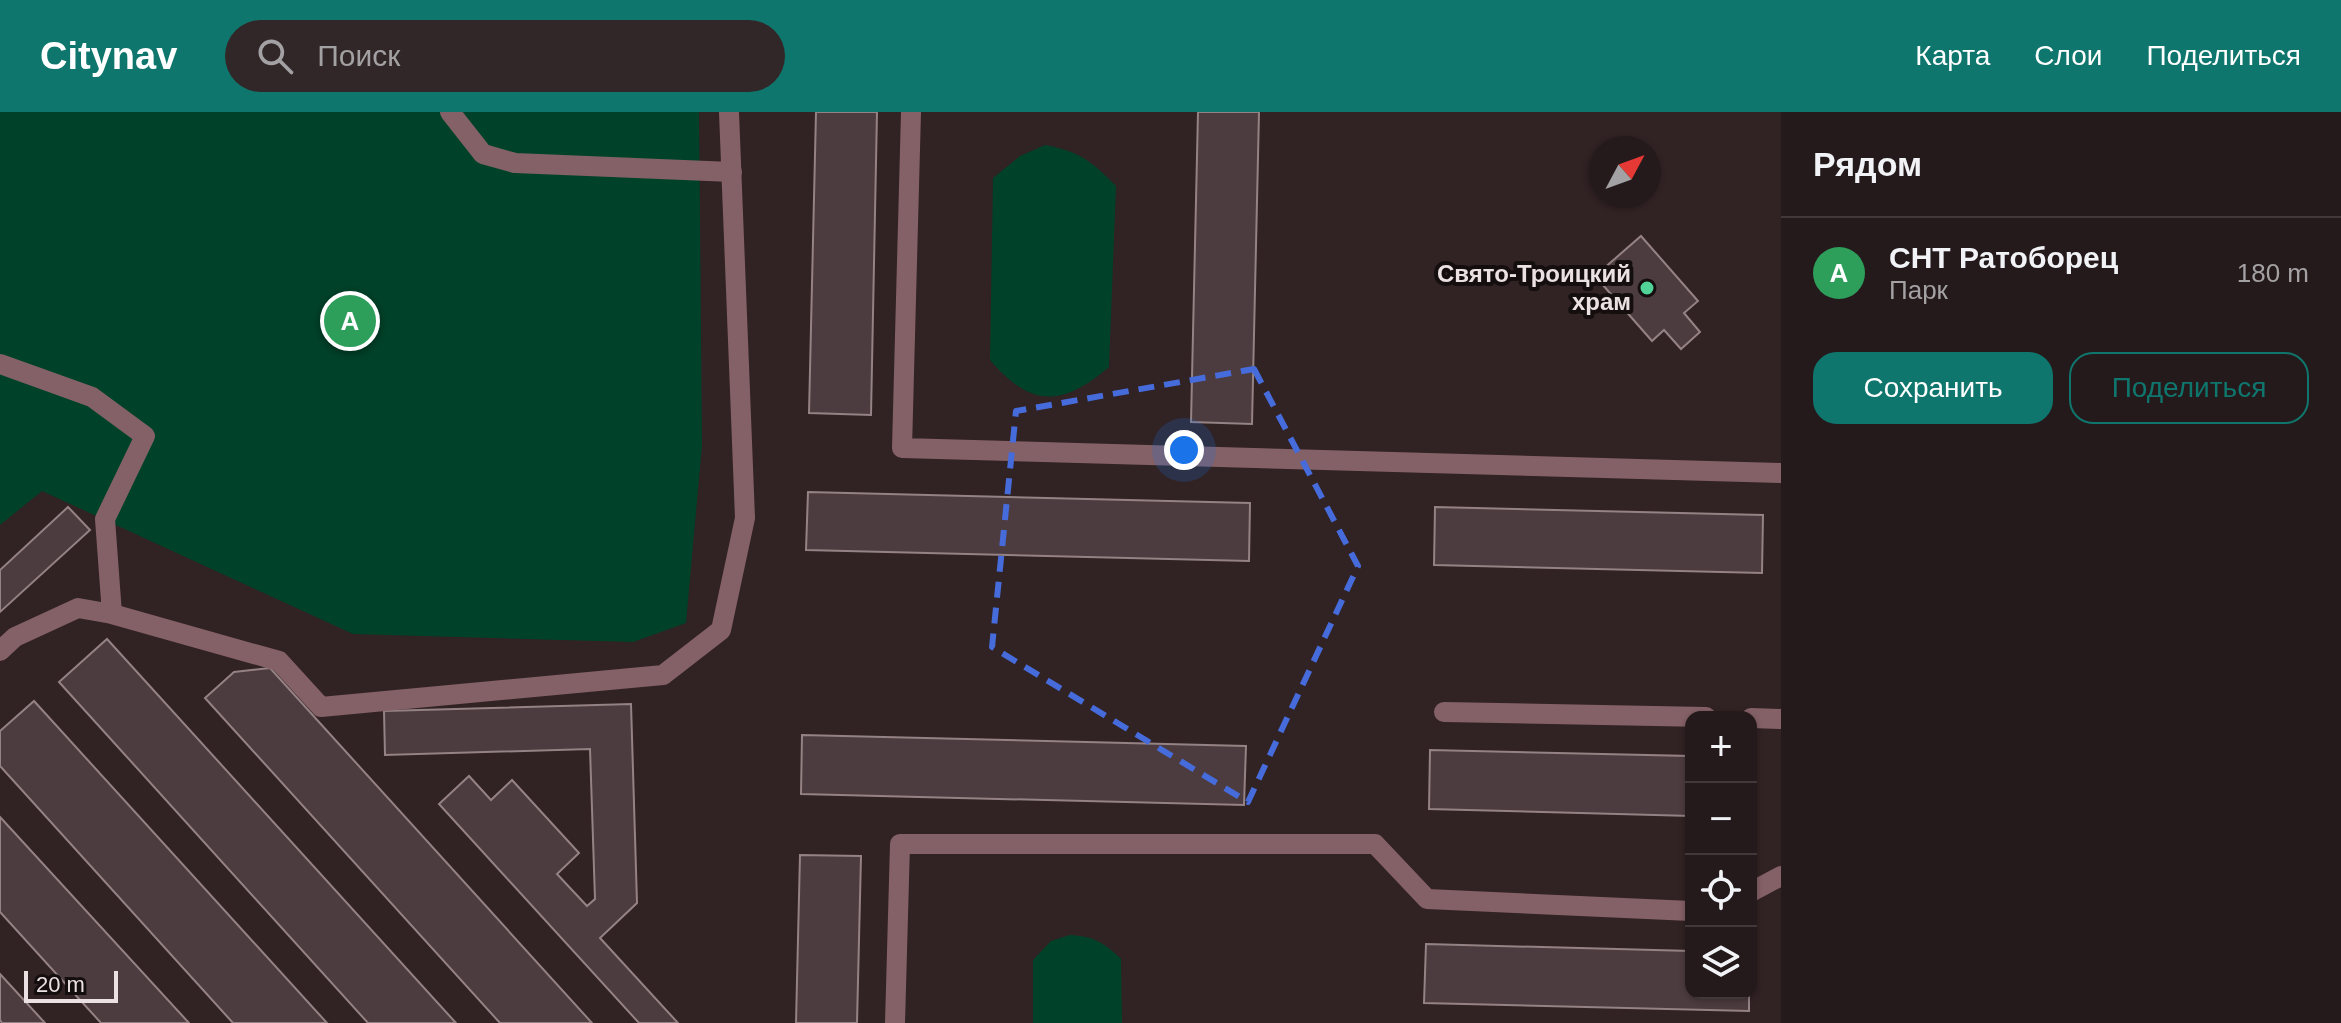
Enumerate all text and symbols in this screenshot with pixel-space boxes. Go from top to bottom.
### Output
search box [225,20,785,92]
icon: search [253,34,297,78]
text: Citynav [40,35,177,77]
text: Поиск [317,39,400,72]
text: Карта [1915,40,1990,71]
text: Слои [2034,40,2102,71]
text: Поделиться [2146,40,2301,71]
north arrow [1589,136,1661,208]
text: Рядом [1813,145,1922,183]
text: СНТ Ратоборец [1889,241,2118,274]
text: A [1830,258,1848,288]
text: 180 m [2237,258,2309,288]
place label: Свято-Троицкий храм [1437,260,1631,315]
text: Парк [1889,275,1948,305]
marker: Свято-Троицкий храм [1638,279,1656,297]
pin: A [324,291,376,351]
button: Сохранить [1813,352,2053,424]
button: Поделиться [2069,352,2309,424]
your location [1164,430,1204,470]
map controls [1685,711,1757,999]
button: + [1685,711,1757,783]
button: − [1685,783,1757,855]
button: locate [1685,855,1757,927]
button: layers [1685,927,1757,999]
scale bar [24,967,118,1003]
text: 20 m [36,972,85,997]

